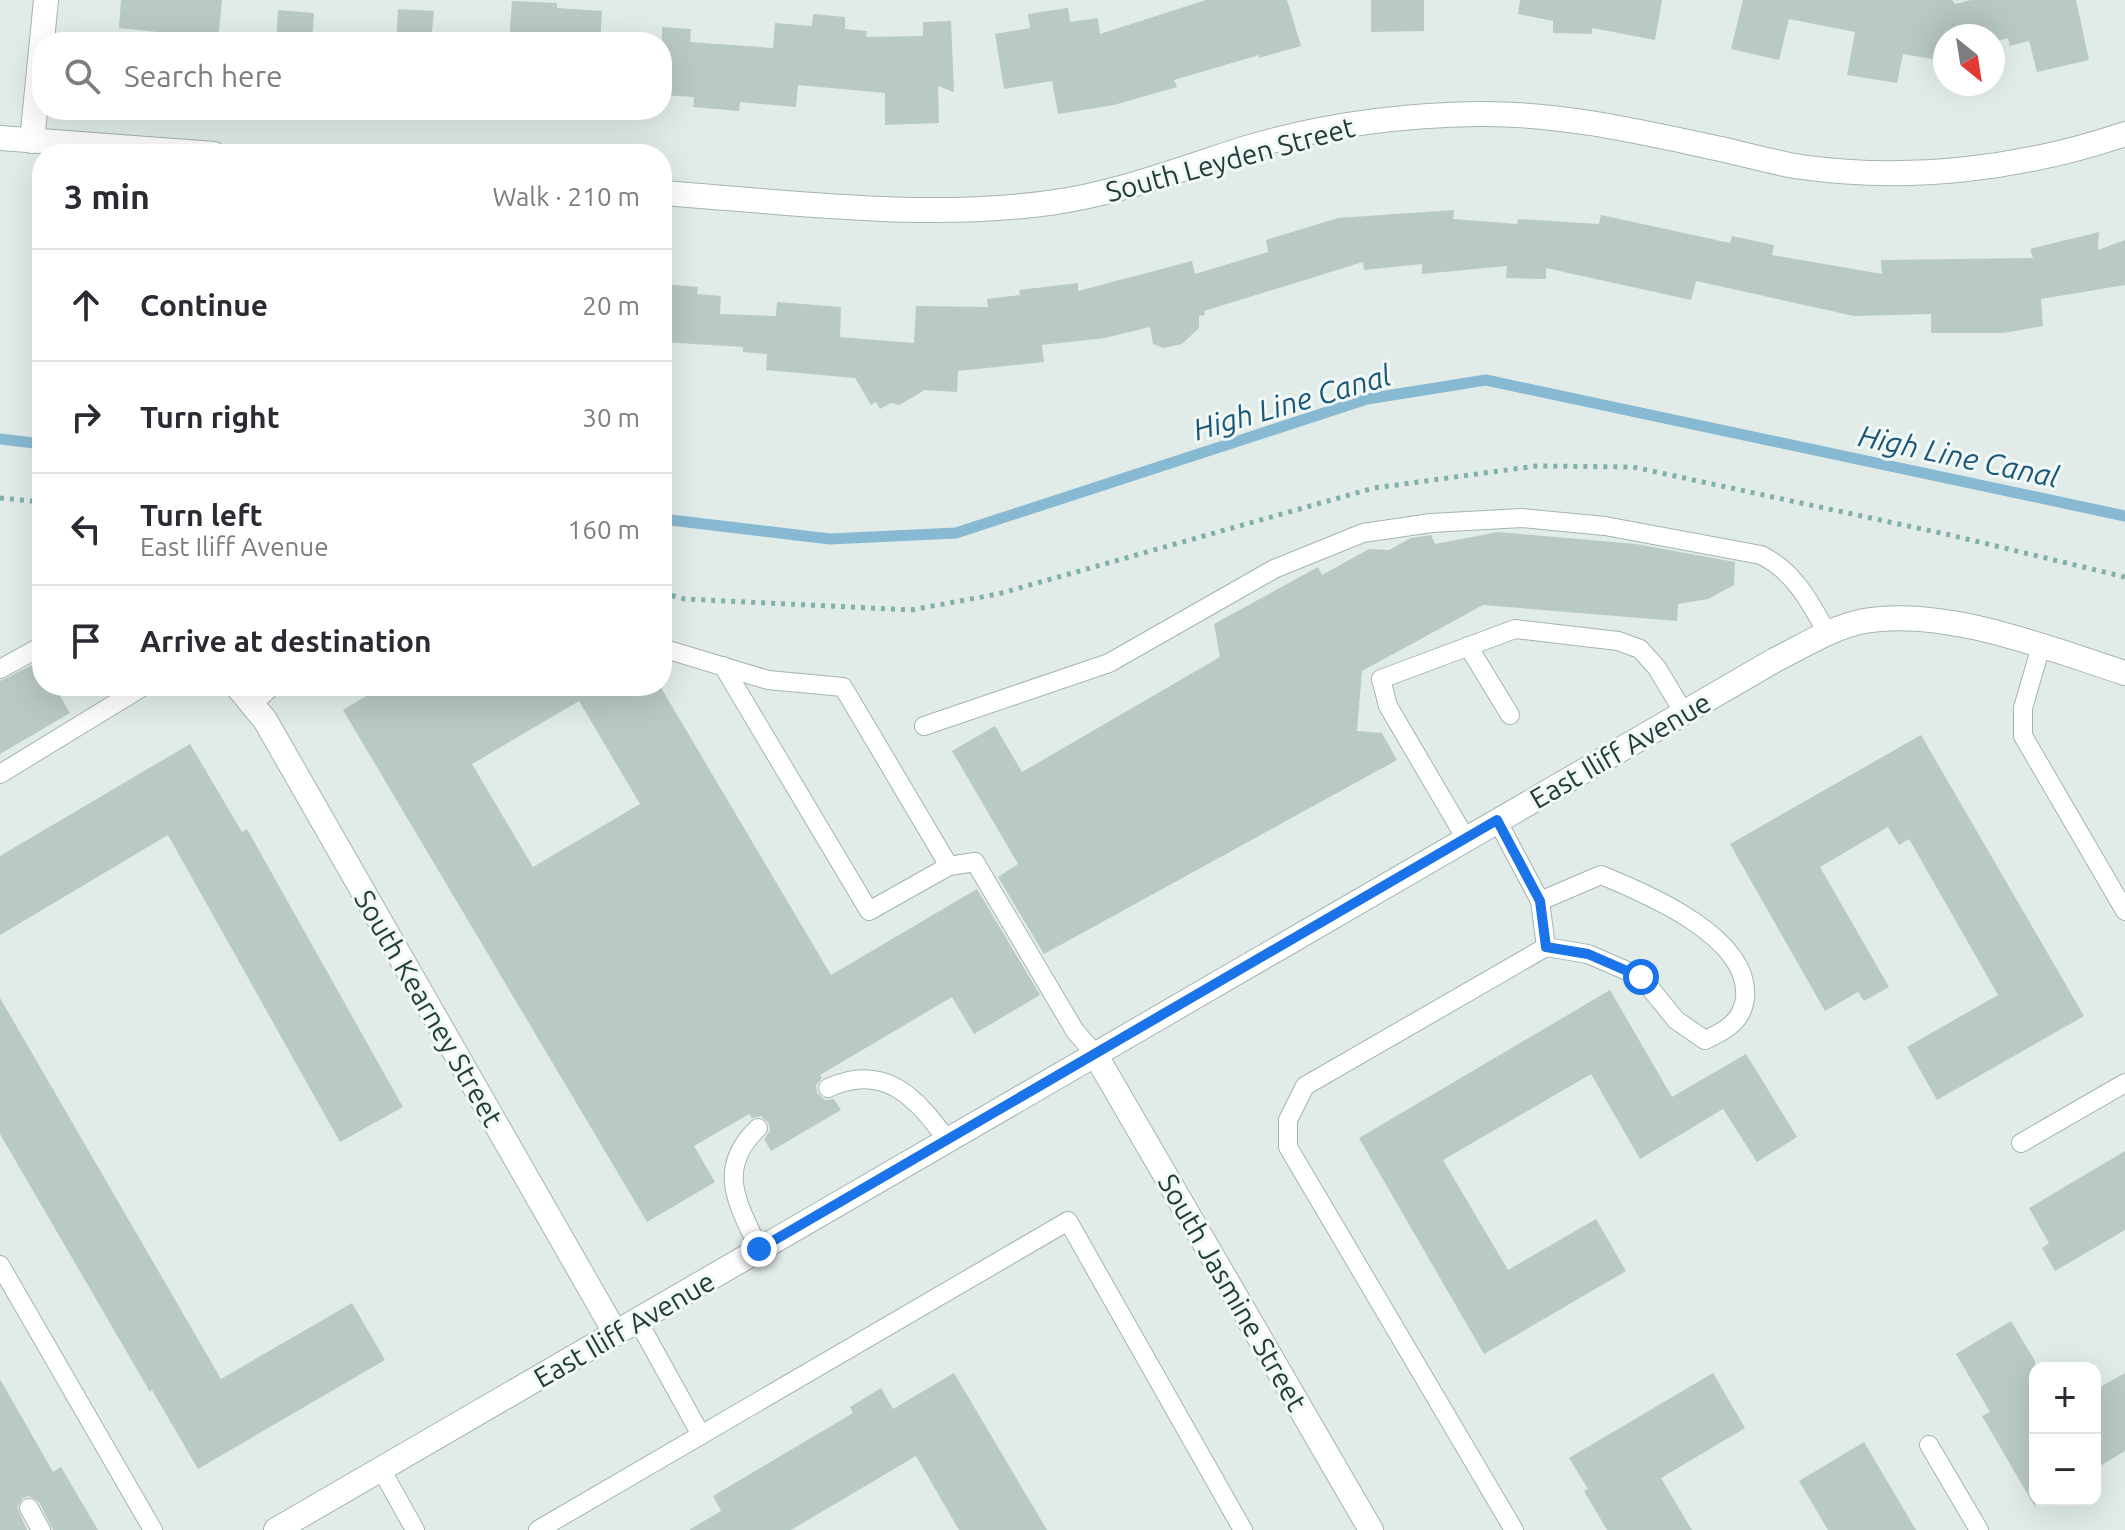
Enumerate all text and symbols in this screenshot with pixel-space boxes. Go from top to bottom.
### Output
north arrow [1933,24,2005,96]
search box [32,32,672,120]
icon: search [60,54,104,98]
text: Search here [124,59,283,93]
street label: South Leyden Street [1102,111,1358,207]
text: 3 min [64,177,150,215]
text: Walk · 210 m [492,182,640,211]
icon: ahead [64,283,108,327]
text: Continue [140,288,268,322]
text: 20 m [582,291,640,320]
water label: High Line Canal [1189,357,1395,447]
icon: right [64,395,108,439]
text: Turn right [140,400,280,434]
text: 30 m [582,403,640,432]
water label: High Line Canal [1856,418,2063,494]
text: Turn left [140,498,262,532]
icon: left [64,507,108,551]
text: 160 m [568,515,640,544]
text: East Iliff Avenue [140,532,329,561]
icon: arrive [64,619,108,663]
text: Arrive at destination [140,624,432,658]
street label: East Iliff Avenue [1524,686,1716,814]
street label: South Kearney Street [349,885,509,1131]
route start [1623,959,1659,995]
street label: South Jasmine Street [1153,1168,1313,1416]
route end [741,1231,777,1267]
street label: East Iliff Avenue [528,1265,720,1393]
map controls [2029,1362,2101,1506]
button: + [2029,1362,2101,1434]
button: − [2029,1434,2101,1506]

